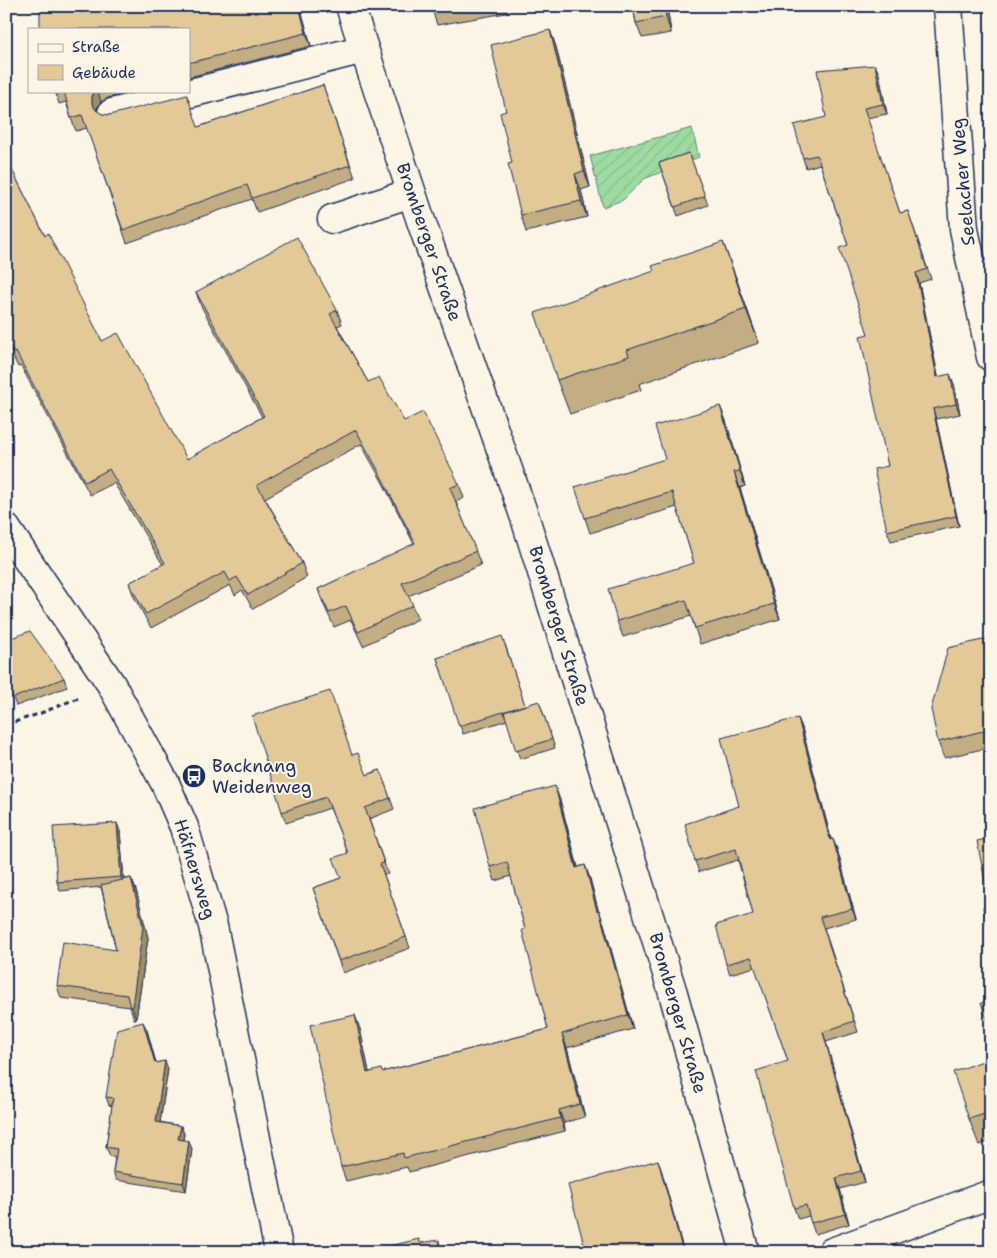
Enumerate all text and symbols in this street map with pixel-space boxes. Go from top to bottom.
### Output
legend [28,28,190,92]
text: Straße [72,37,120,57]
text: Gebäude [72,63,136,83]
street label: Seelacher Weg [945,117,981,247]
street label: Bromberger Straße [391,160,467,324]
street label: Bromberger Straße [523,543,595,709]
place label: Backnang Weidenweg [212,754,312,799]
bus stop icon: Backnang Weidenweg [181,763,207,789]
street label: Häfnersweg [168,816,222,922]
street label: Bromberger Straße [644,930,712,1096]

